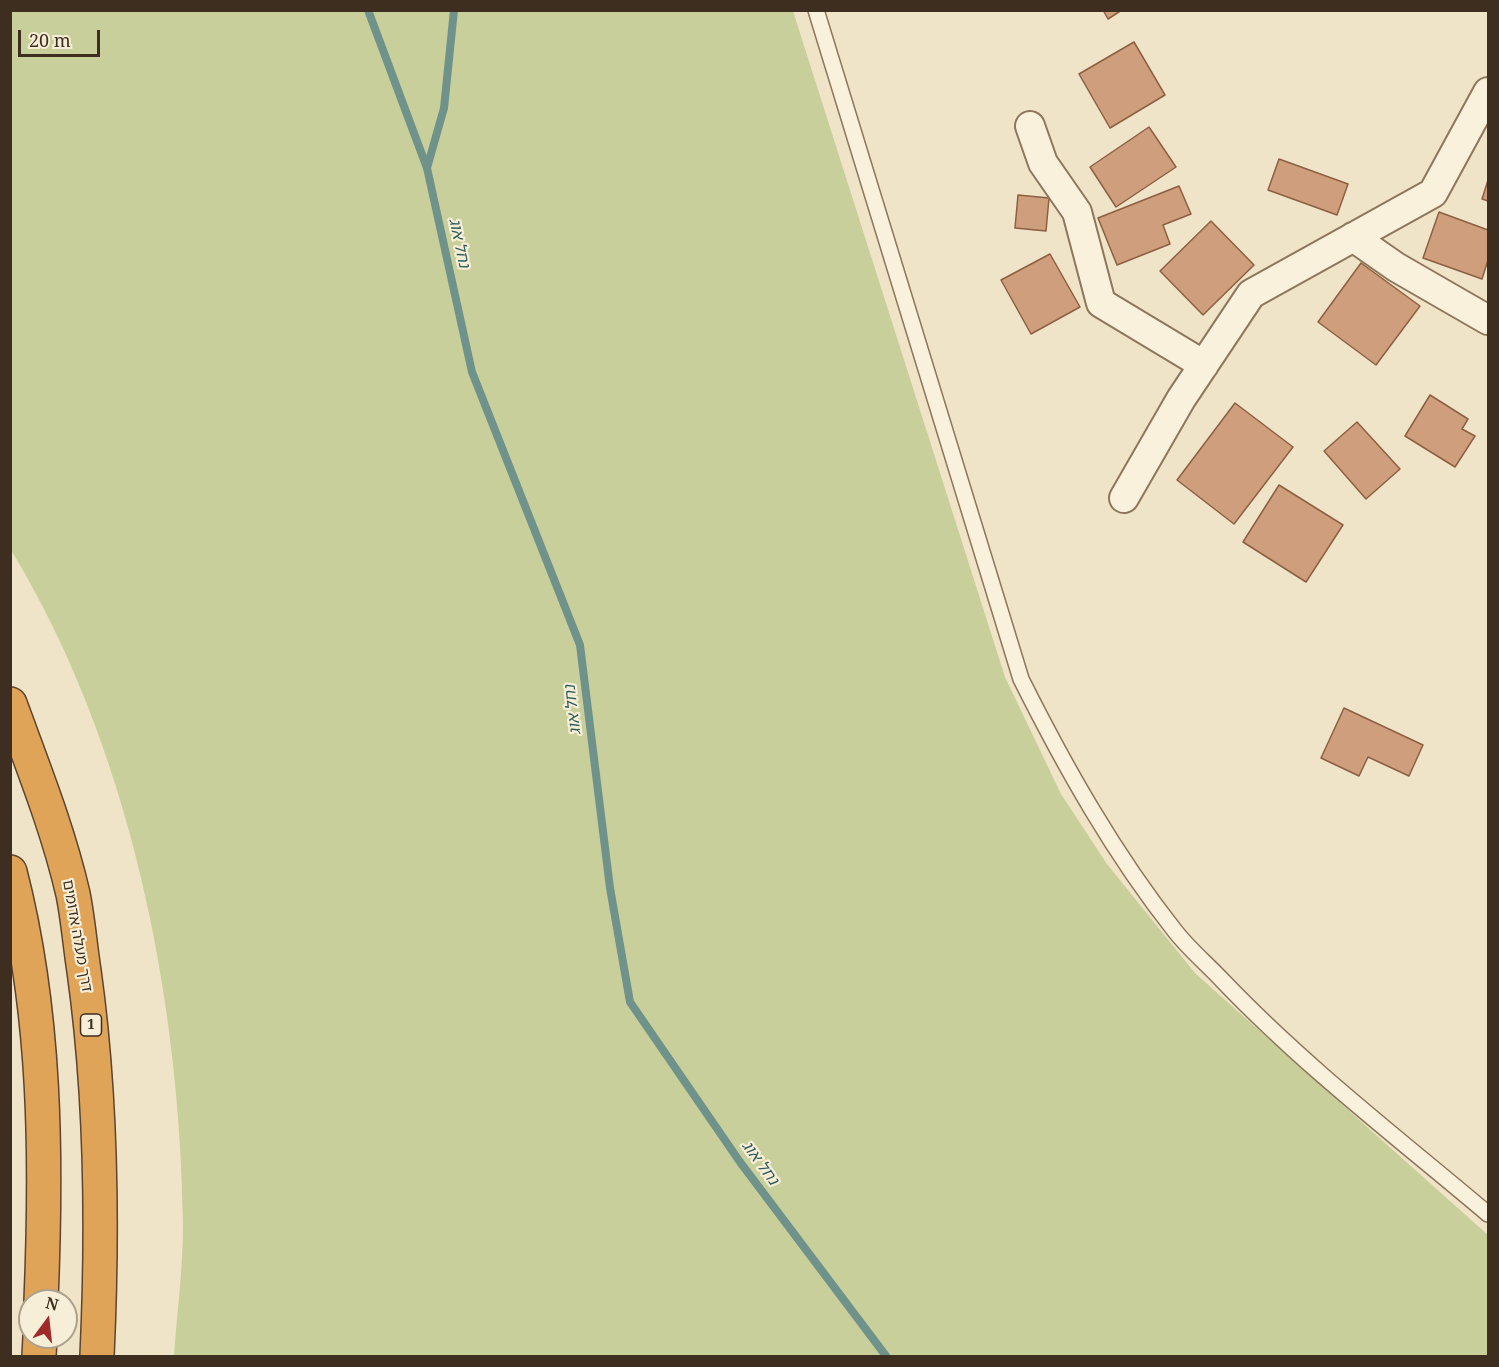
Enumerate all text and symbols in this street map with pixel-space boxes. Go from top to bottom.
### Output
scale bar [21,18,104,56]
text: 20 m [29,28,71,52]
water label: נחל אוג [444,217,474,269]
water label: נחל אוג [560,684,586,736]
street label: דרך מעלה אדומים [58,879,96,993]
road number: 1 [80,1014,101,1036]
water label: נחל אוג [738,1137,782,1189]
north arrow [18,1289,78,1349]
text: N [43,1291,61,1316]

